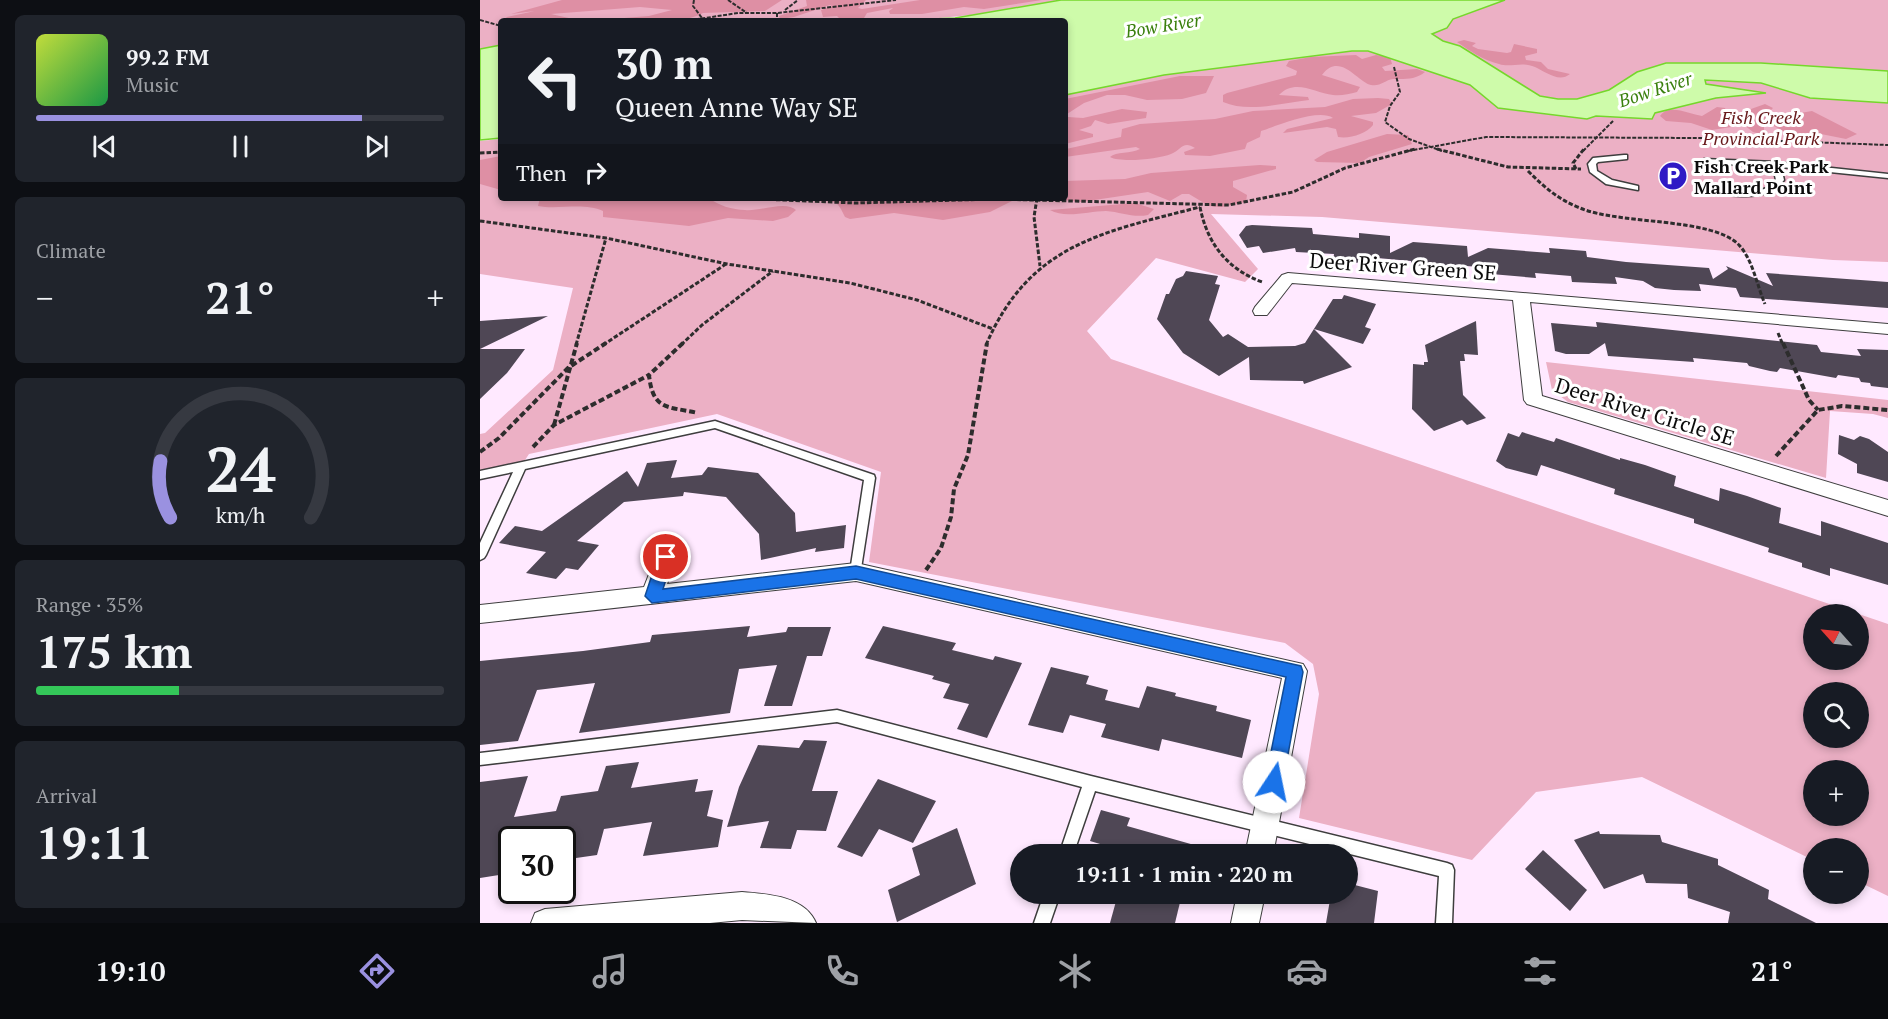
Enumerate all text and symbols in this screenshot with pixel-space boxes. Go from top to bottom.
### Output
water label: Bow River [1123,7,1203,43]
text: 30 m [615,35,713,91]
text: 99.2 FM [126,42,209,71]
icon: left [516,42,594,120]
water label: Bow River [1614,66,1696,112]
text: Music [126,71,179,98]
text: Queen Anne Way SE [615,89,858,125]
park label: Fish Creek Provincial Park [1702,105,1820,150]
icon: previous [88,130,121,163]
icon: pause [224,130,257,163]
icon: next [360,130,393,163]
place label: Fish Creek Park Mallard Point [1694,154,1829,199]
icon: right [579,156,612,189]
text: Then [516,158,567,187]
parking icon: Fish Creek Park Mallard Point [1657,160,1689,192]
text: Climate [36,237,106,264]
street label: Deer River Green SE [1308,245,1498,287]
text: 21° [205,267,275,327]
text: − [36,276,54,319]
text: + [426,276,444,319]
street label: Deer River Circle SE [1552,370,1738,452]
text: 24 [205,428,275,511]
text: km/h [215,502,265,530]
pin [640,531,691,582]
icon: arrive [649,540,682,573]
text: Range · 35% [36,591,143,618]
north arrow [1803,604,1869,670]
map controls [1803,604,1869,904]
text: 175 km [36,621,192,681]
button: search [1803,682,1869,748]
position arrow [1242,750,1306,814]
button: + [1803,760,1869,826]
text: Arrival [36,782,97,809]
text: 19:11 [36,812,153,872]
speed limit sign: 30 [498,826,576,904]
button: − [1803,838,1869,904]
text: 19:11 · 1 min · 220 m [1075,859,1293,888]
icon: directions [356,950,398,992]
icon: music [589,950,631,992]
icon: phone [821,950,863,992]
icon: climate [1054,950,1096,992]
icon: car [1286,950,1328,992]
icon: filters [1519,950,1561,992]
text: 19:10 [95,953,166,989]
text: 21° [1751,953,1793,989]

